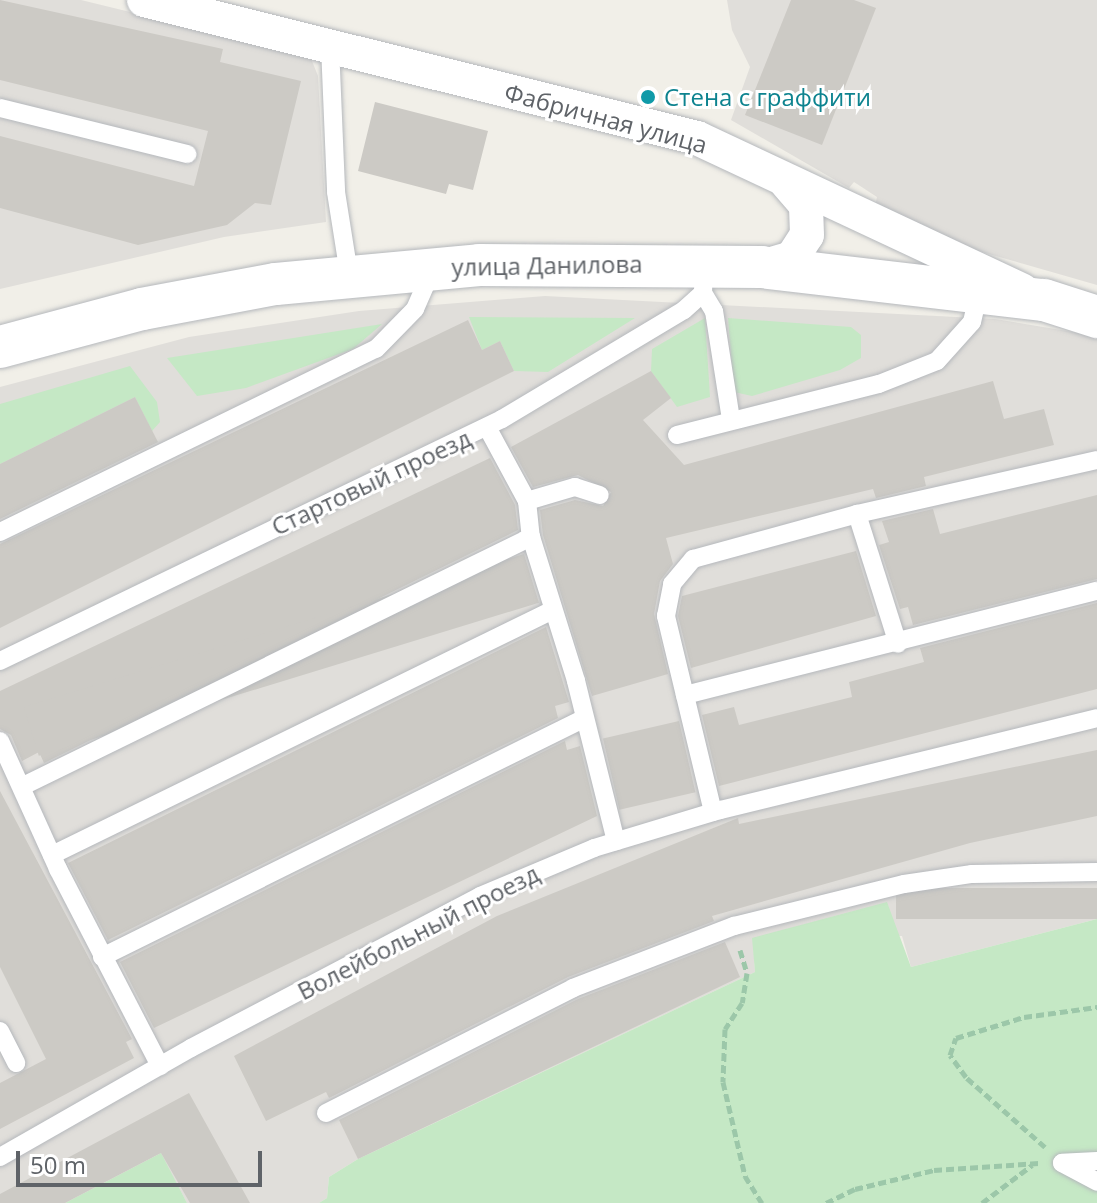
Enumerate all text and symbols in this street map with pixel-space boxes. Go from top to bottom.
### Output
street label: Фабричная улица [501,77,711,159]
place label: Стена с граффити [664,83,871,111]
marker: Стена с граффити [639,88,657,106]
street label: улица Данилова [451,249,643,281]
street label: Стартовый проезд [267,423,475,541]
street label: Волейбольный проезд [293,859,543,1005]
scale bar [20,1135,266,1185]
text: 50 m [30,1148,86,1181]

